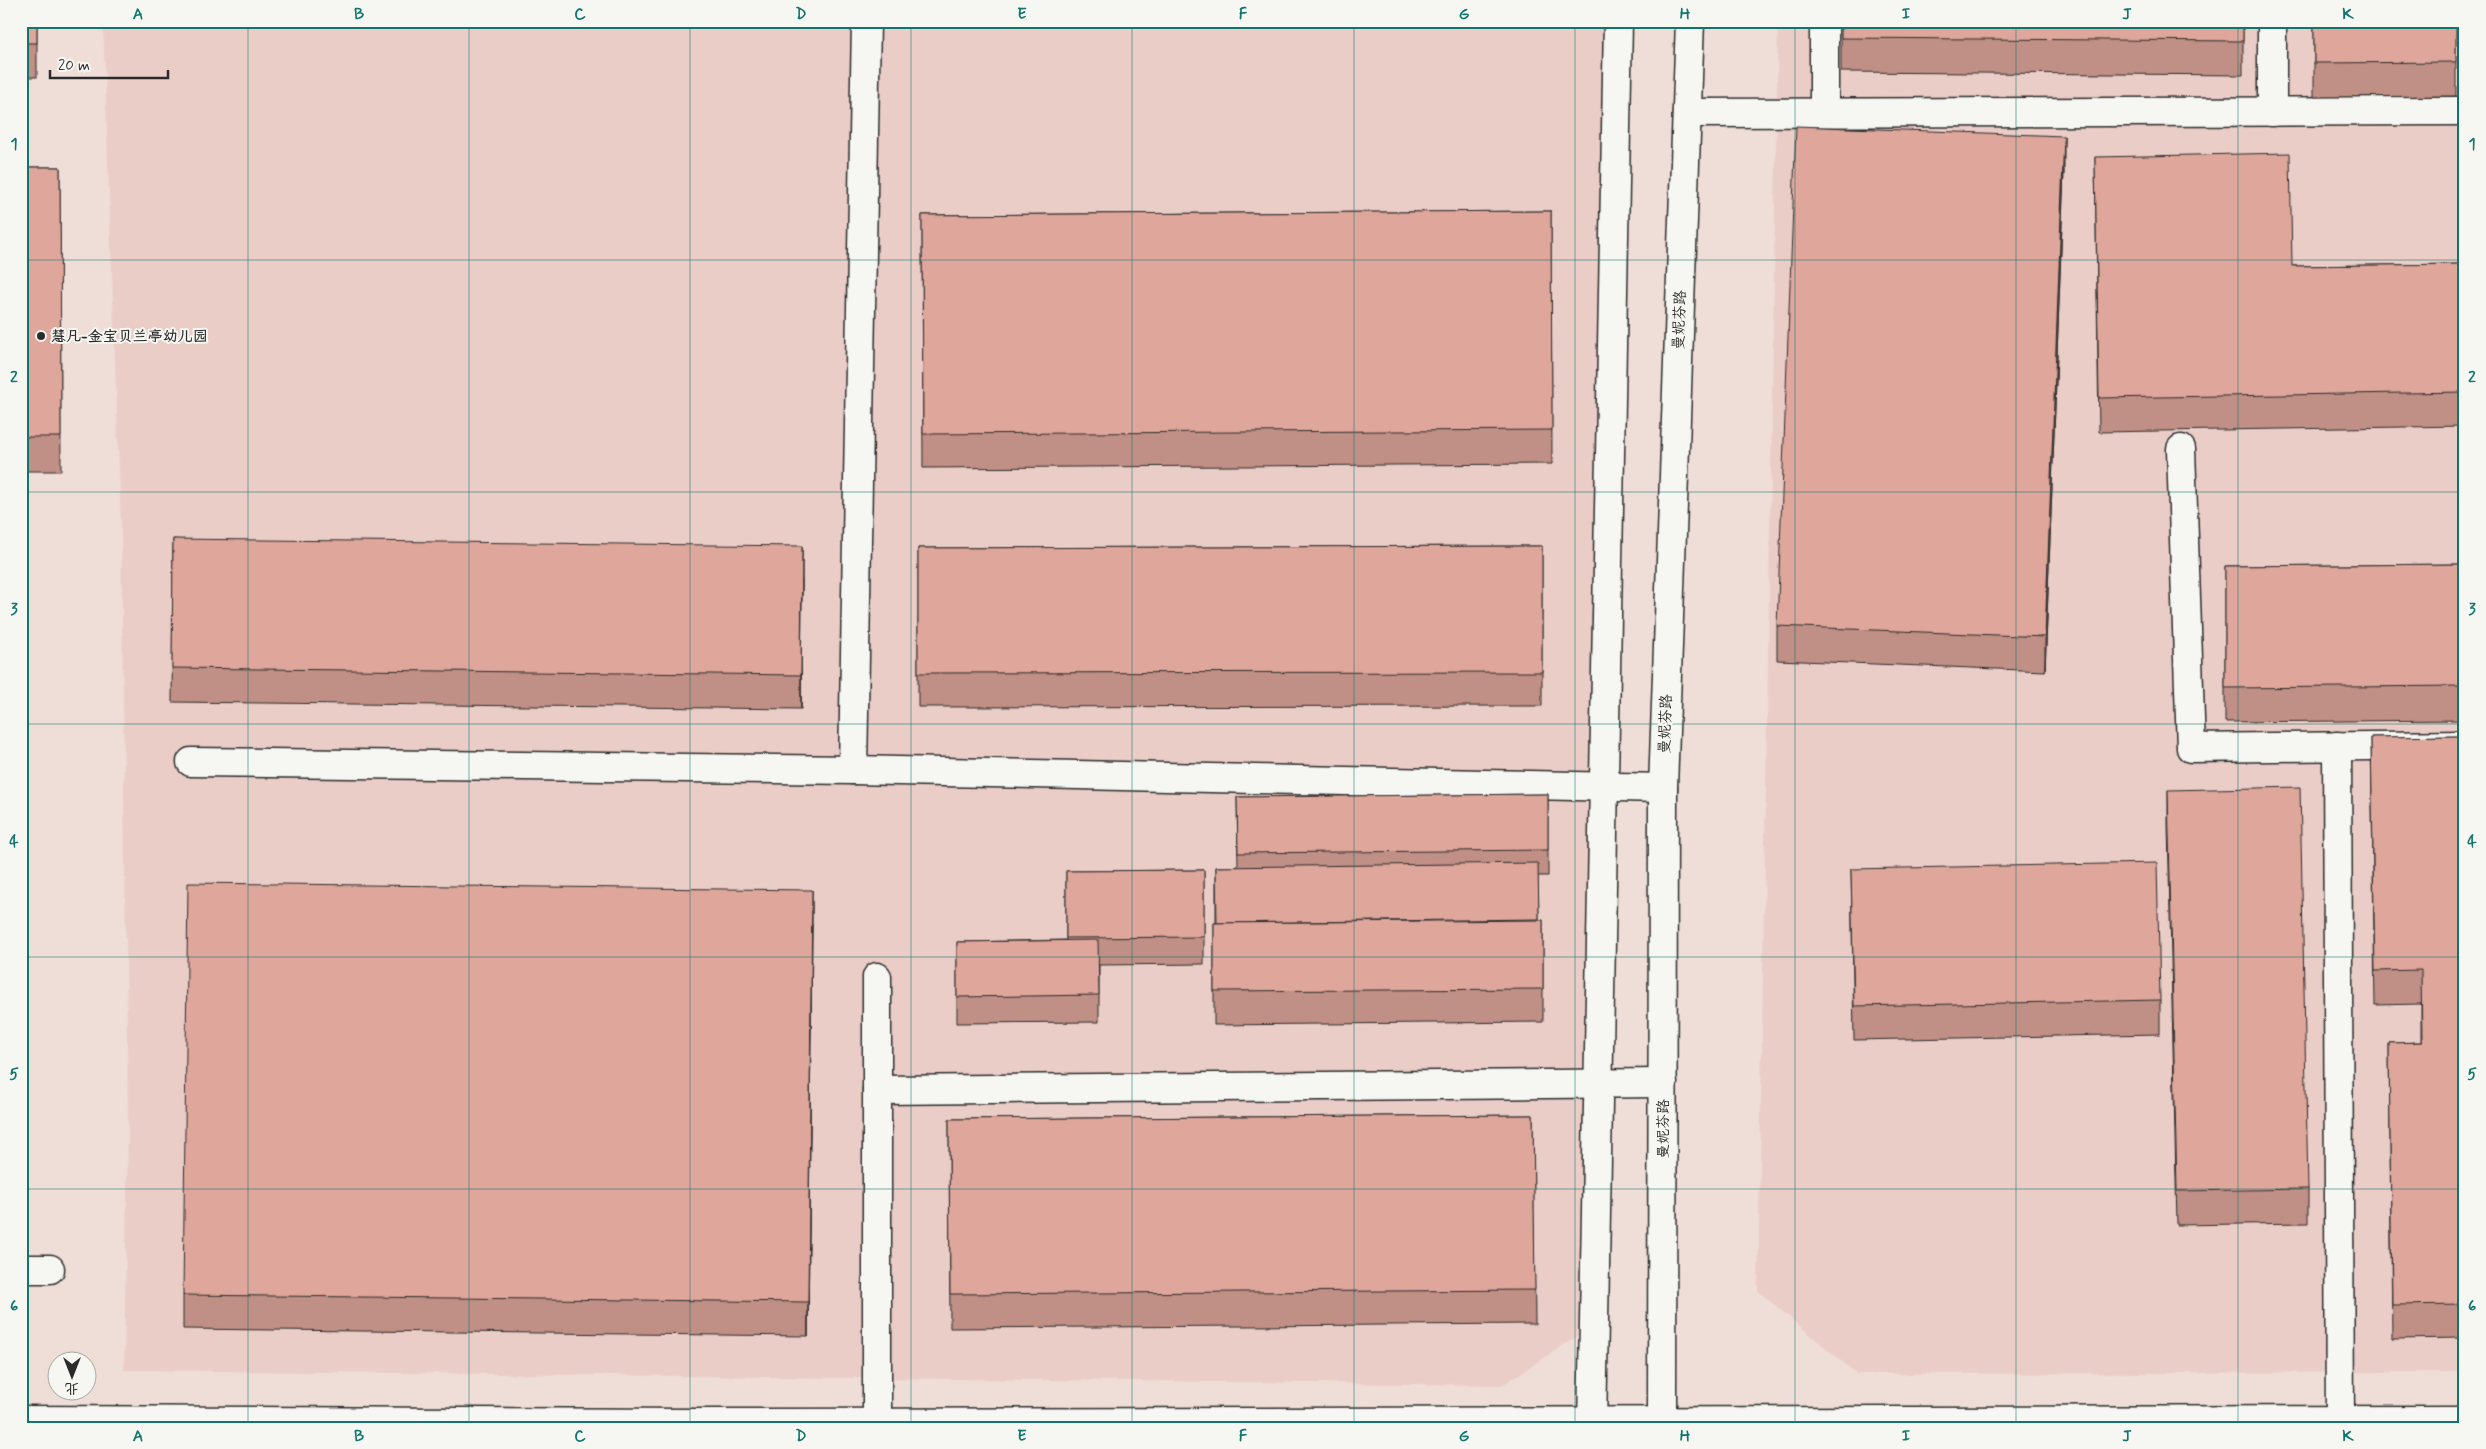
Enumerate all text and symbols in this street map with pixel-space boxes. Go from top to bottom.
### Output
text: A [133,4,143,25]
text: B [354,4,364,25]
text: C [574,4,586,25]
text: D [795,4,807,25]
text: E [1017,4,1027,25]
text: F [1239,4,1248,25]
text: G [1459,4,1470,25]
text: H [1680,4,1691,25]
text: I [1902,4,1911,25]
text: J [2122,4,2132,25]
text: K [2342,4,2354,25]
scale bar [50,48,168,80]
text: 20 m [58,56,90,76]
text: 1 [10,134,18,155]
text: 1 [2468,134,2476,155]
street label: 曼妮芬路 [1669,290,1691,350]
place label: 慧凡-金宝贝兰亭幼儿园 [51,327,208,347]
marker: 慧凡-金宝贝兰亭幼儿园 [35,330,47,342]
text: 2 [10,367,18,388]
text: 2 [2468,367,2476,388]
text: 3 [10,599,18,620]
text: 3 [2468,599,2476,620]
street label: 曼妮芬路 [1655,694,1677,754]
text: 4 [9,831,19,852]
text: 4 [2467,831,2477,852]
text: 5 [9,1064,19,1085]
text: 5 [2467,1064,2477,1085]
street label: 曼妮芬路 [1654,1099,1674,1159]
text: 6 [10,1296,18,1317]
text: 6 [2468,1296,2476,1317]
north arrow [48,1352,98,1402]
text: 北 [65,1379,79,1397]
text: A [133,1426,143,1447]
text: B [354,1426,364,1447]
text: C [574,1426,586,1447]
text: D [795,1426,807,1447]
text: E [1017,1426,1027,1447]
text: F [1239,1426,1248,1447]
text: G [1459,1426,1470,1447]
text: H [1680,1426,1691,1447]
text: I [1902,1426,1911,1447]
text: J [2122,1426,2132,1447]
text: K [2342,1426,2354,1447]

